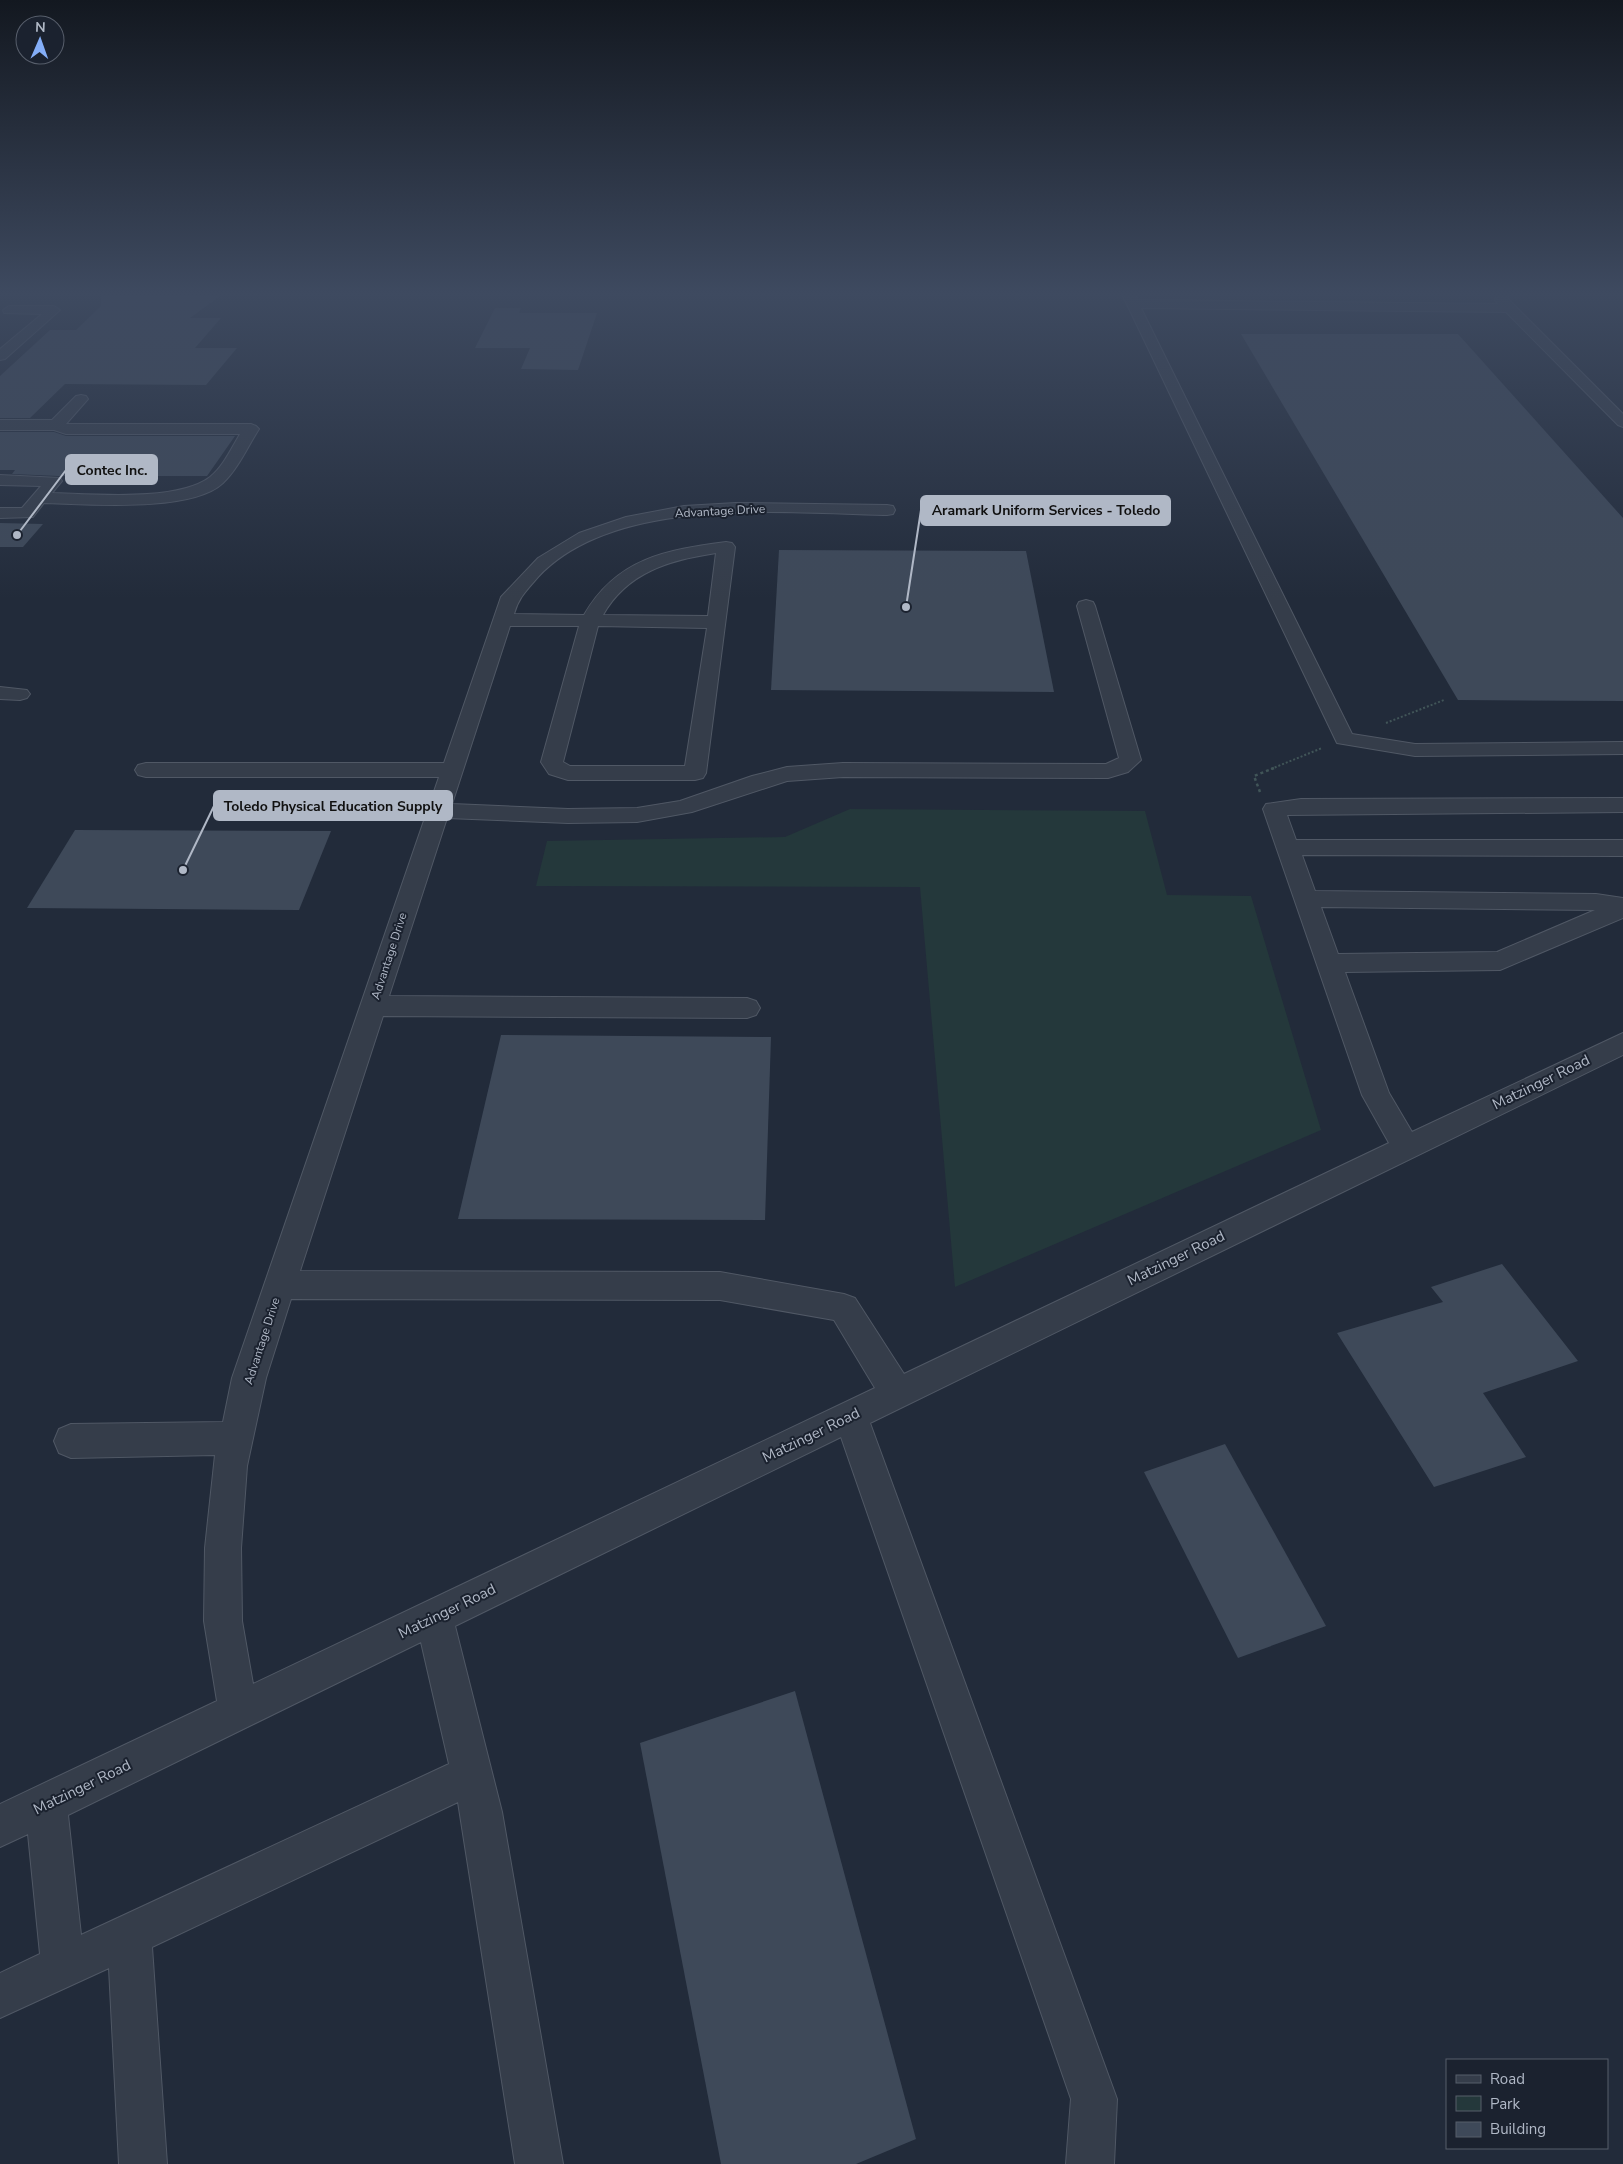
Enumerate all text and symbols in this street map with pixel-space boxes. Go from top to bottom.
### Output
north arrow [15,15,65,65]
text: N [35,18,46,37]
callout: Contec Inc. [66,455,157,484]
text: Contec Inc. [77,461,147,480]
callout: Aramark Uniform Services - Toledo [921,496,1170,525]
street label: Advantage Drive [674,501,766,521]
text: Aramark Uniform Services - Toledo [932,501,1160,520]
callout: Toledo Physical Education Supply [214,791,452,820]
text: Toledo Physical Education Supply [224,797,443,816]
street label: Advantage Drive [367,911,411,1001]
street label: Matzinger Road [1489,1050,1593,1114]
street label: Matzinger Road [1124,1226,1228,1290]
street label: Advantage Drive [240,1296,284,1386]
street label: Matzinger Road [759,1403,863,1467]
street label: Matzinger Road [395,1579,499,1643]
street label: Matzinger Road [30,1755,134,1819]
legend [1446,2059,1608,2149]
text: Road [1490,2069,1525,2089]
text: Park [1490,2094,1520,2114]
text: Building [1490,2119,1546,2139]

